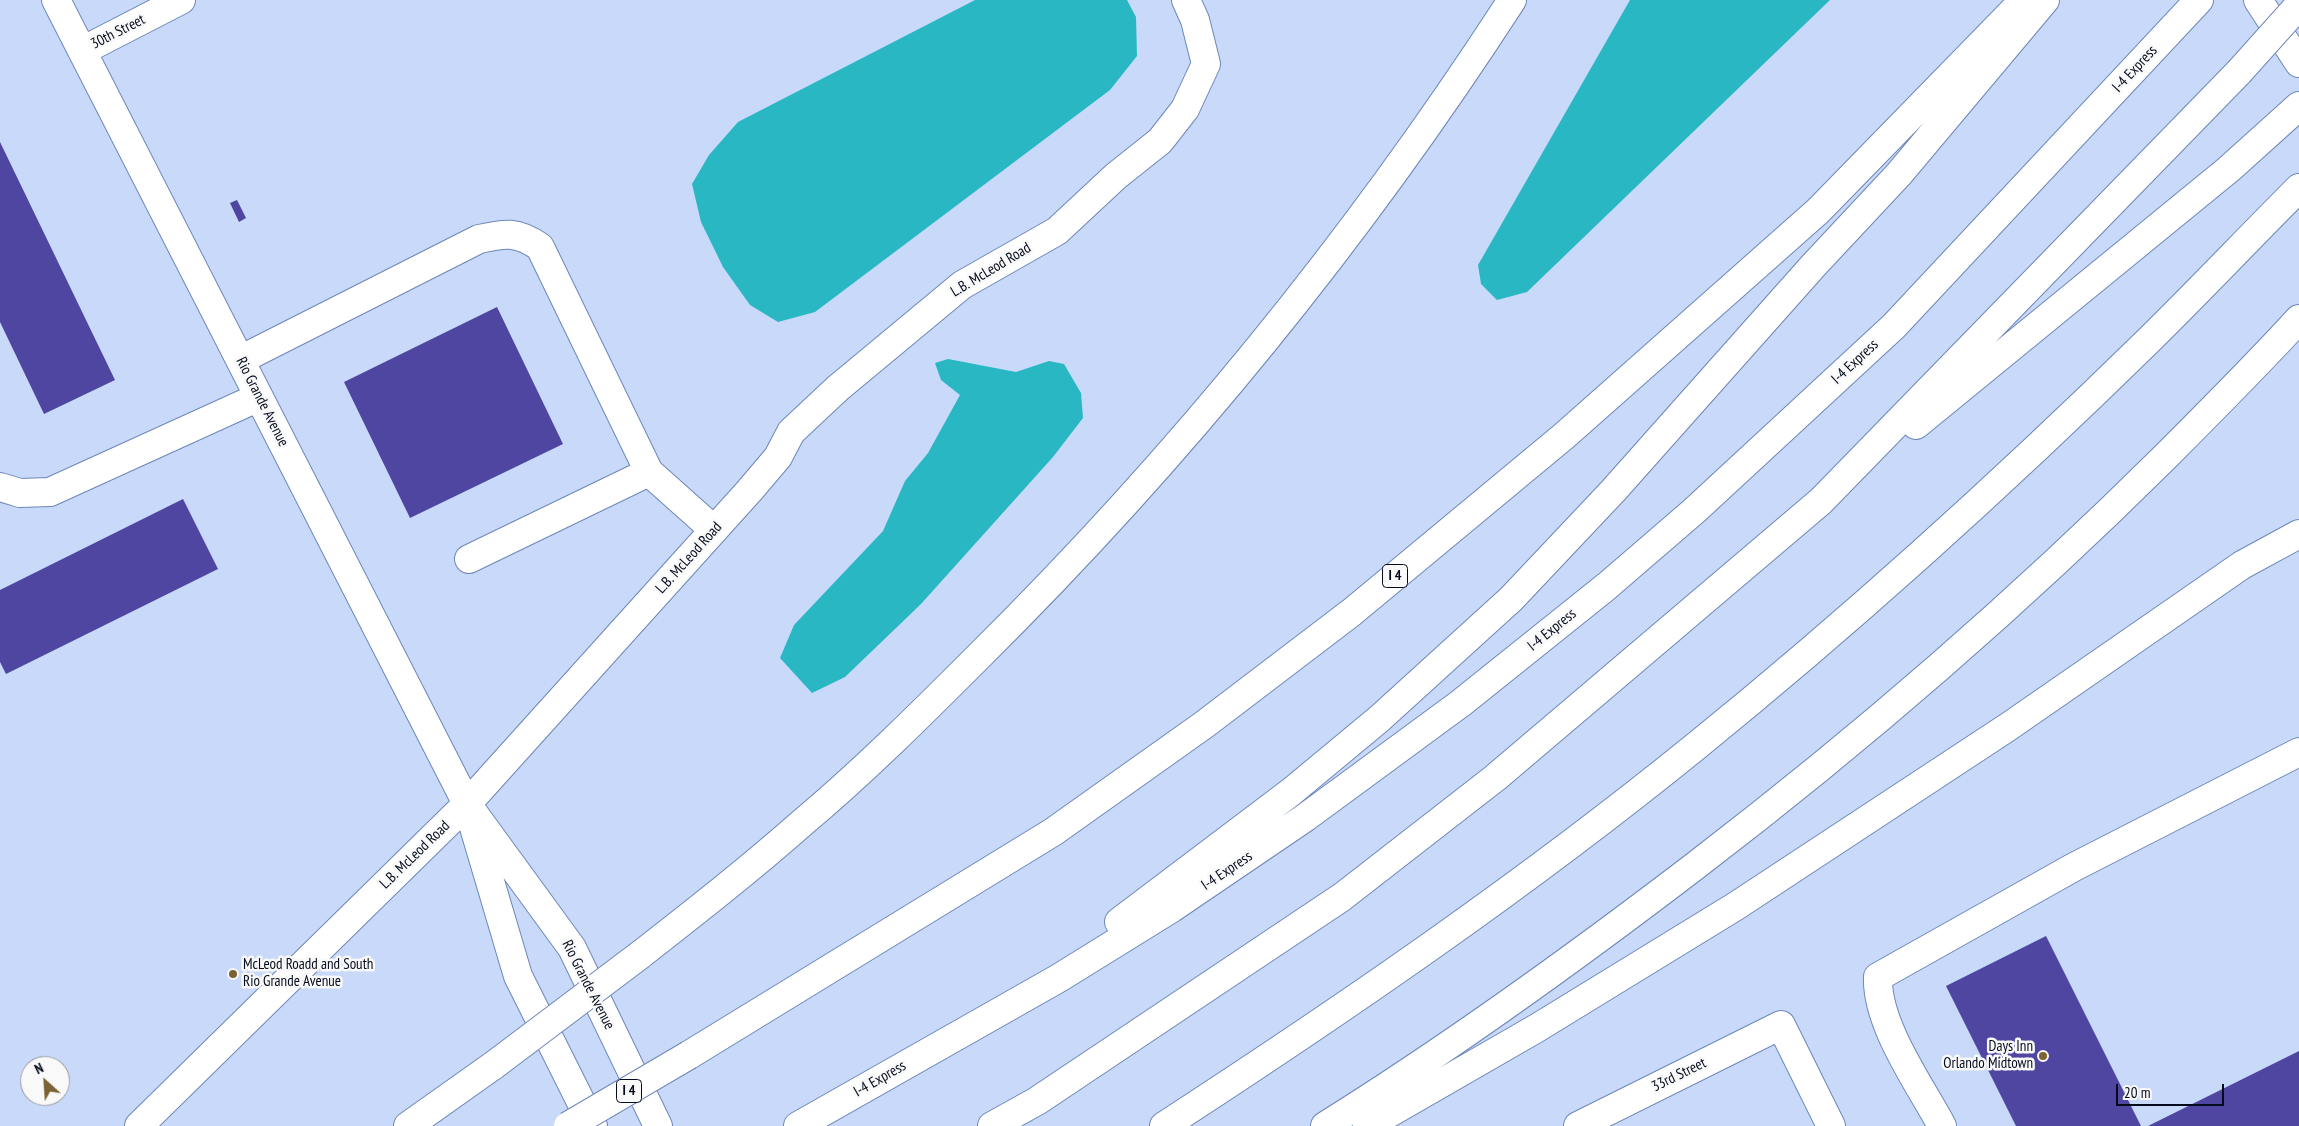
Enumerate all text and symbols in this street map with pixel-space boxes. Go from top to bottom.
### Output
street label: 30th Street [88,11,148,53]
street label: I-4 Express [2109,42,2161,96]
street label: L.B. McLeod Road [948,239,1034,301]
street label: I-4 Express [1828,336,1882,388]
street label: Rio Grande Avenue [232,354,292,450]
street label: L.B. McLeod Road [652,519,726,597]
road number: I 4 [1382,564,1408,588]
street label: I-4 Express [1524,605,1580,655]
street label: L.B. McLeod Road [376,817,454,893]
street label: I-4 Express [1198,847,1256,895]
street label: Rio Grande Avenue [558,937,618,1033]
place label: McLeod Roadd and South Rio Grande Avenue [243,956,373,991]
marker: McLeod Roadd and South Rio Grande Avenue [227,968,239,980]
place label: Days Inn Orlando Midtown [1943,1038,2033,1073]
marker: Days Inn Orlando Midtown [2037,1050,2049,1062]
street label: 33rd Street [1649,1054,1709,1096]
north arrow [20,1056,70,1106]
street label: I-4 Express [851,1057,909,1101]
text: N [32,1059,46,1078]
scale bar [2119,1074,2226,1106]
road number: I 4 [616,1080,642,1102]
text: 20 m [2124,1083,2150,1102]

